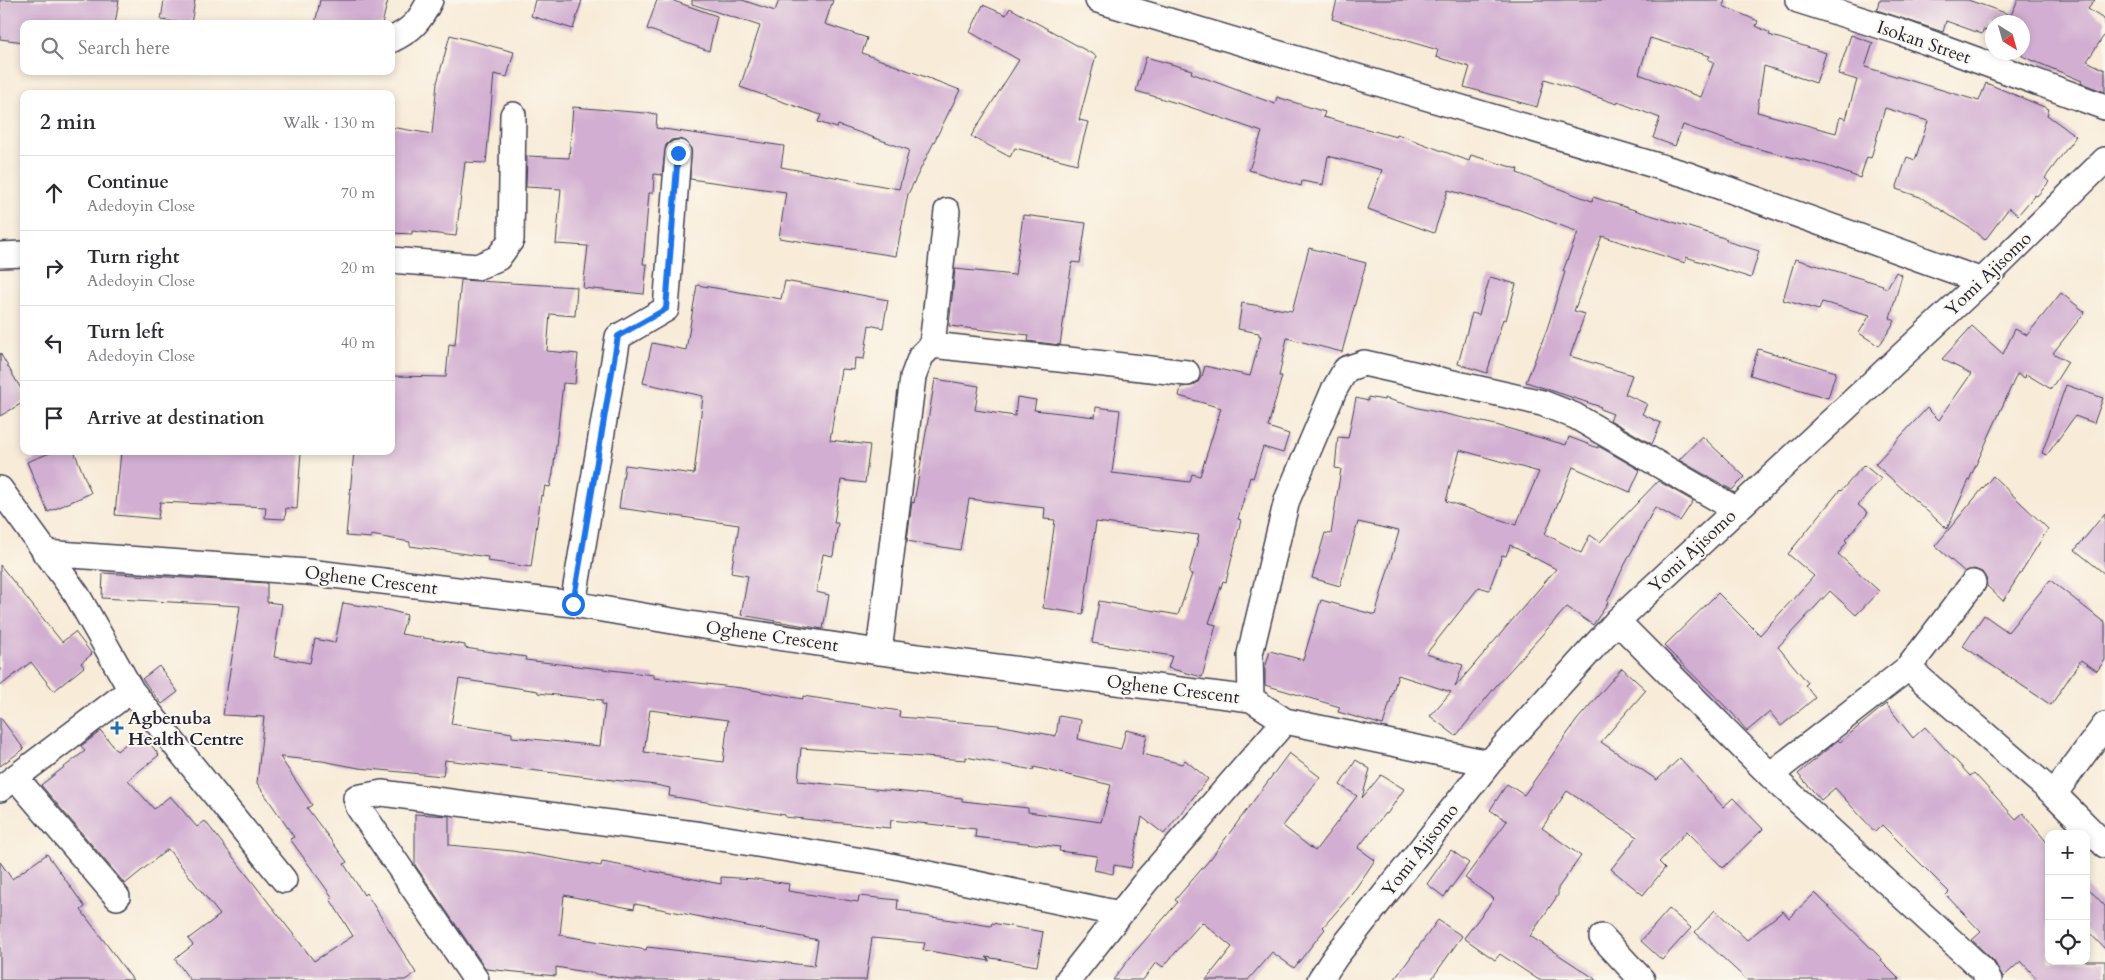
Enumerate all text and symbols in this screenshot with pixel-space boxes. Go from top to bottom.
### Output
street label: Isokan Street [1874,15,1974,70]
north arrow [1985,15,2030,60]
search box [20,20,395,75]
icon: search [38,34,66,62]
text: Search here [78,35,170,61]
text: 2 min [40,108,96,137]
text: Walk · 130 m [283,112,375,134]
route end [667,142,690,165]
text: Continue [87,169,169,195]
icon: ahead [40,179,68,207]
text: 70 m [341,182,375,204]
text: Adedoyin Close [87,195,195,217]
street label: Yomi Ajisomo [1939,226,2037,322]
text: Turn right [87,244,179,270]
icon: right [40,254,68,282]
text: 20 m [341,257,375,279]
text: Adedoyin Close [87,270,195,292]
text: Turn left [87,319,164,345]
icon: left [40,329,68,357]
text: 40 m [341,332,375,354]
text: Adedoyin Close [87,345,195,367]
icon: arrive [40,404,68,432]
text: Arrive at destination [87,405,264,431]
street label: Yomi Ajisomo [1643,504,1742,599]
street label: Oghene Crescent [303,560,439,601]
route start [562,593,585,616]
street label: Oghene Crescent [704,615,840,658]
street label: Oghene Crescent [1105,669,1241,710]
place label: Agbenuba Health Centre [128,706,244,752]
marker: Agbenuba Health Centre [110,721,124,735]
street label: Yomi Ajisomo [1376,798,1465,902]
map controls [2045,830,2090,965]
button: + [2045,830,2090,875]
button: − [2045,875,2090,920]
button: locate [2045,920,2090,965]

